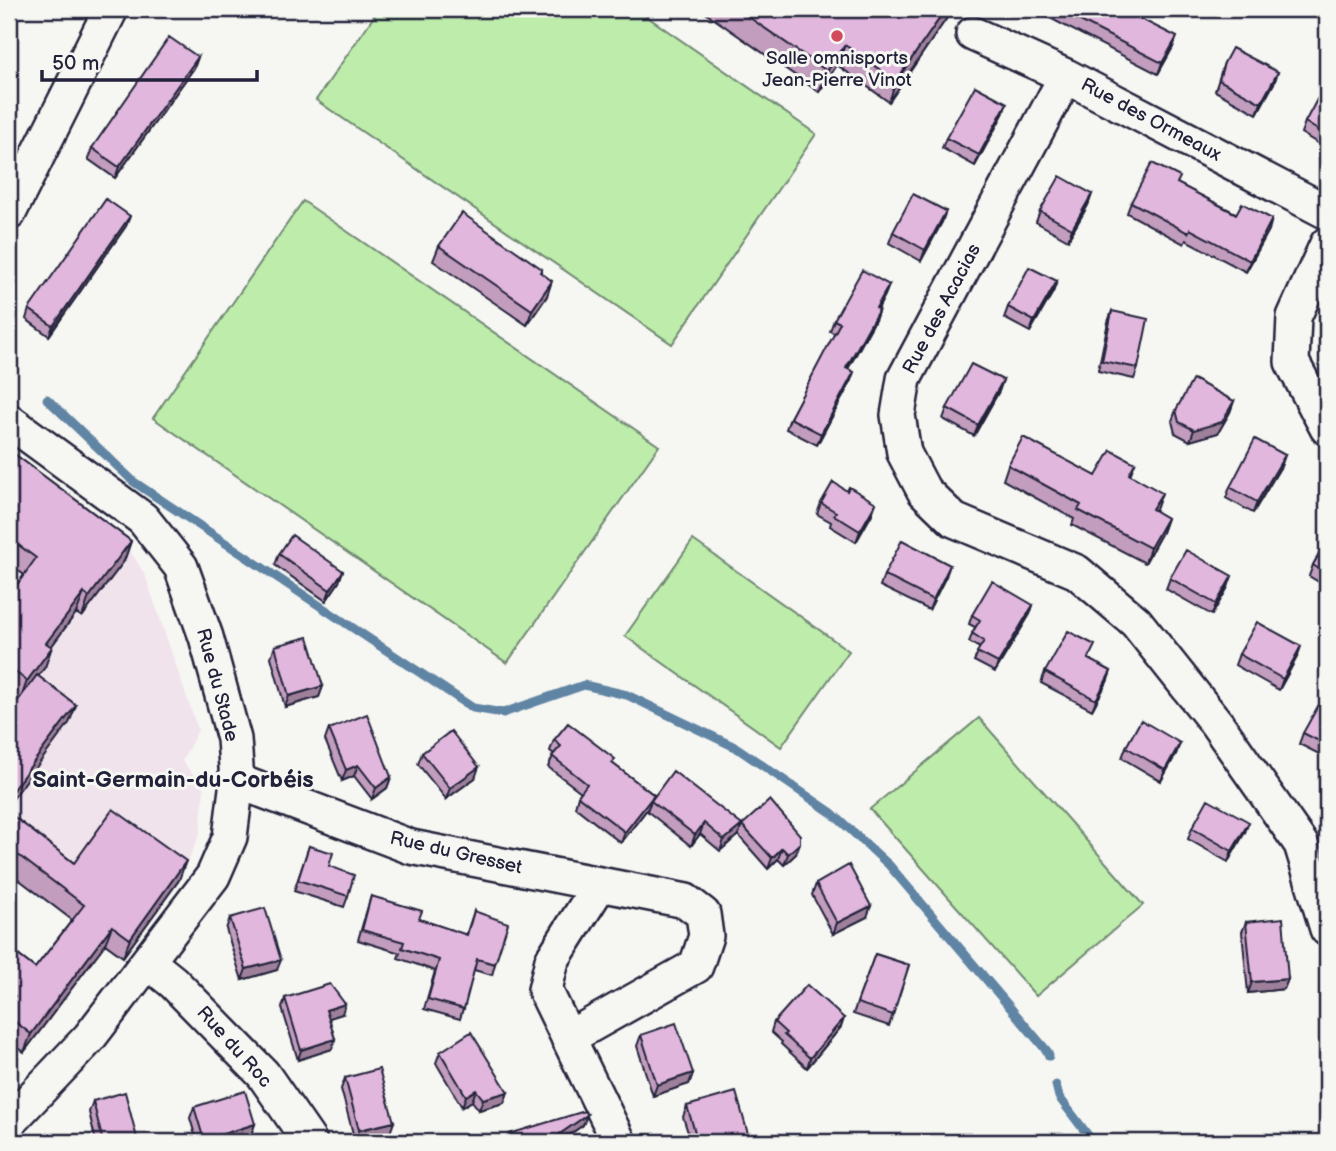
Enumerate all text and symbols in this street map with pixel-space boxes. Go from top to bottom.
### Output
marker: Salle omnisports Jean-Pierre Vinot [829,28,845,44]
scale bar [42,38,257,82]
place label: Salle omnisports Jean-Pierre Vinot [762,47,912,92]
text: 50 m [52,51,99,76]
street label: Rue des Ormeaux [1077,73,1225,167]
street label: Rue des Acacias [898,240,986,378]
street label: Rue du Stade [191,626,243,744]
district label: Saint-Germain-du-Corbéis [32,766,314,794]
street label: Rue du Gresset [388,827,525,879]
street label: Rue du Roc [191,1002,277,1092]

